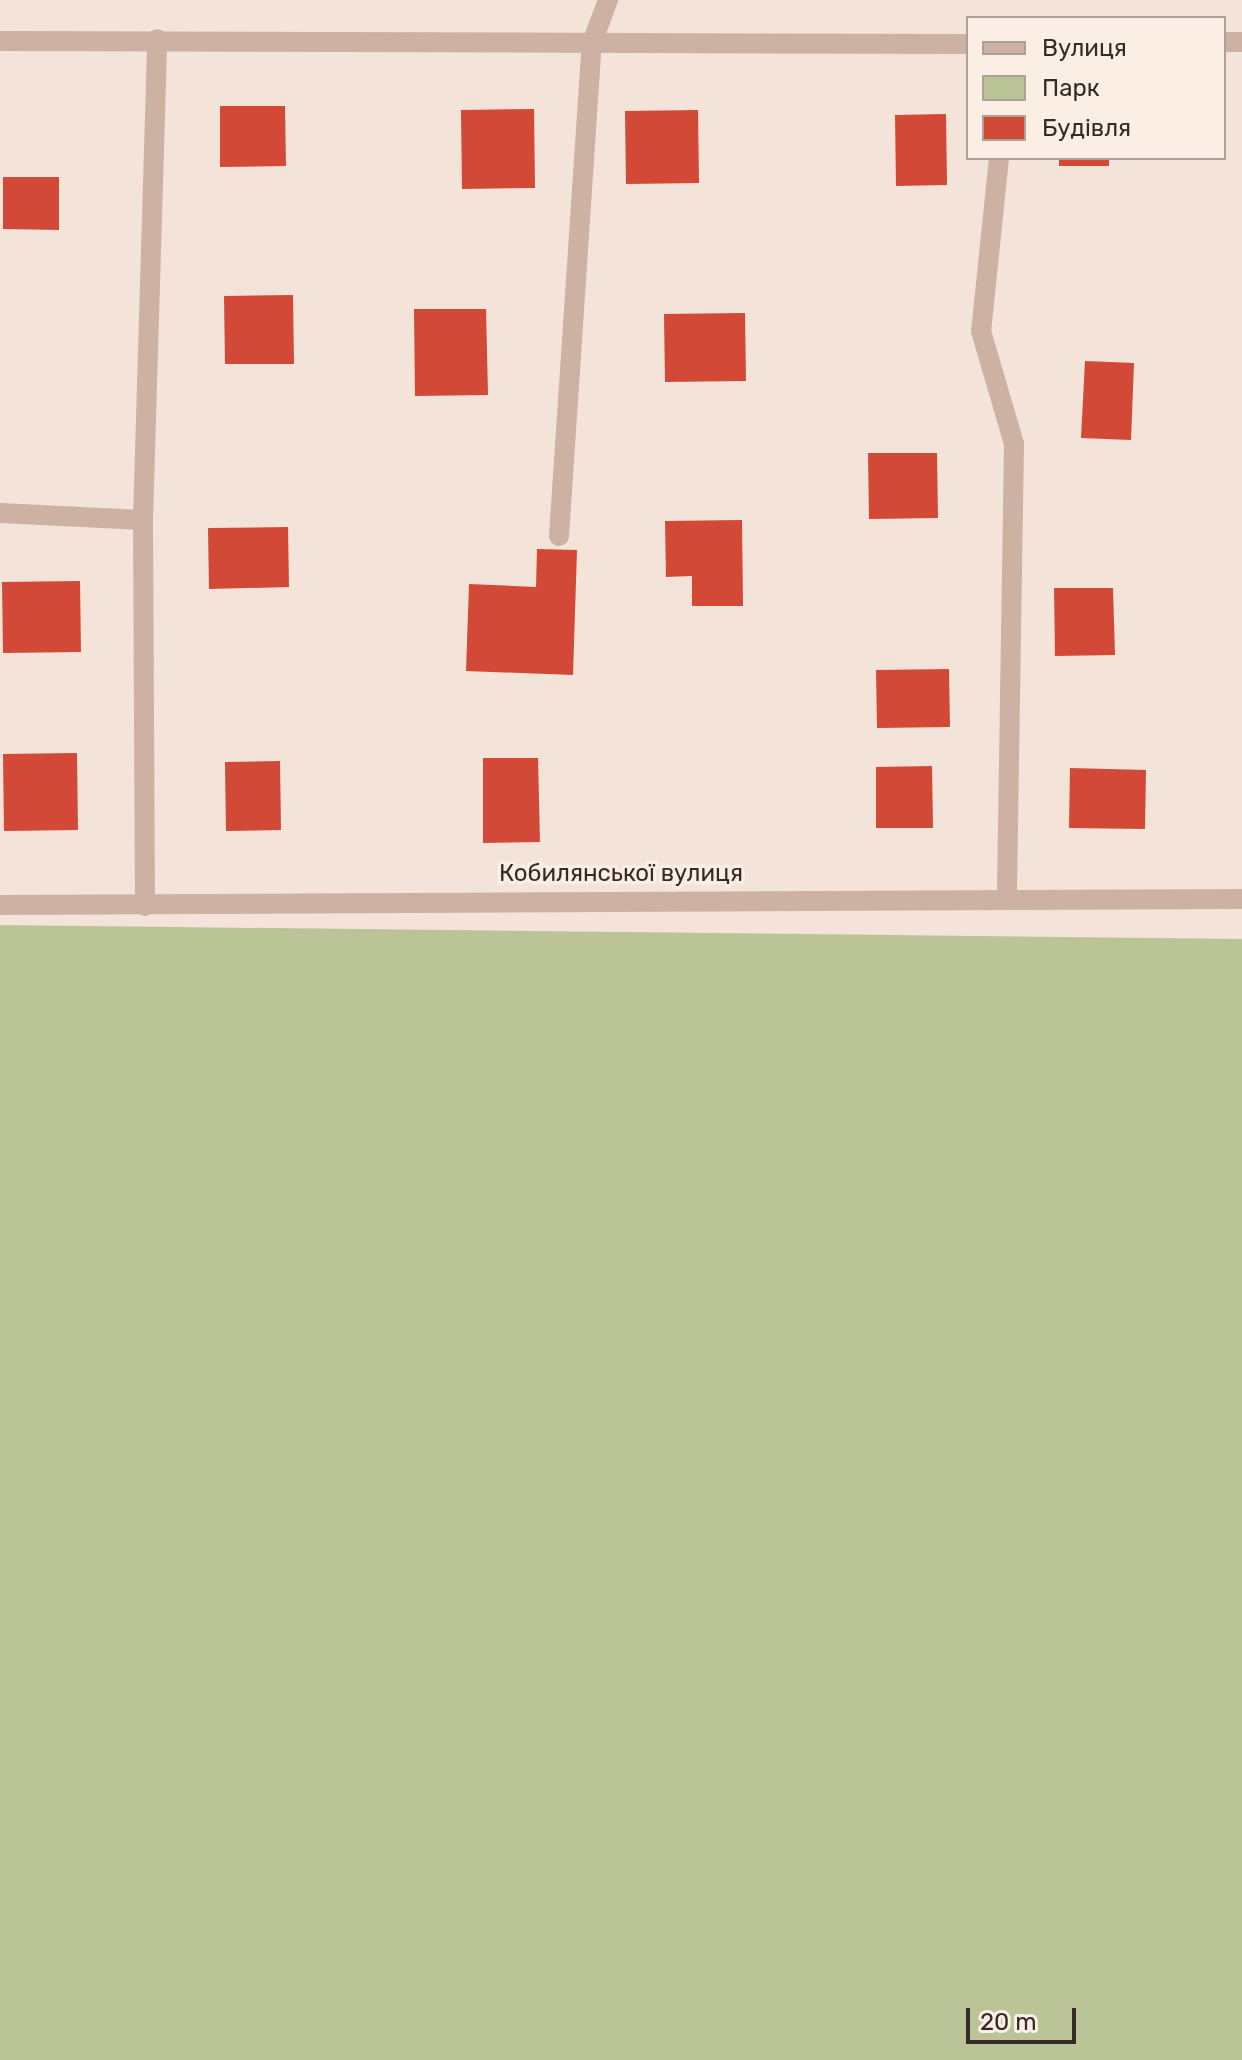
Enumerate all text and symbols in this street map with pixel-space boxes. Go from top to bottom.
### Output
legend [966,16,1226,160]
text: Вулиця [1042,34,1127,62]
text: Парк [1042,74,1100,102]
text: Будівля [1042,114,1131,142]
street label: Кобилянської вулиця [499,860,743,888]
scale bar [970,1992,1080,2042]
text: 20 m [980,2008,1037,2036]

